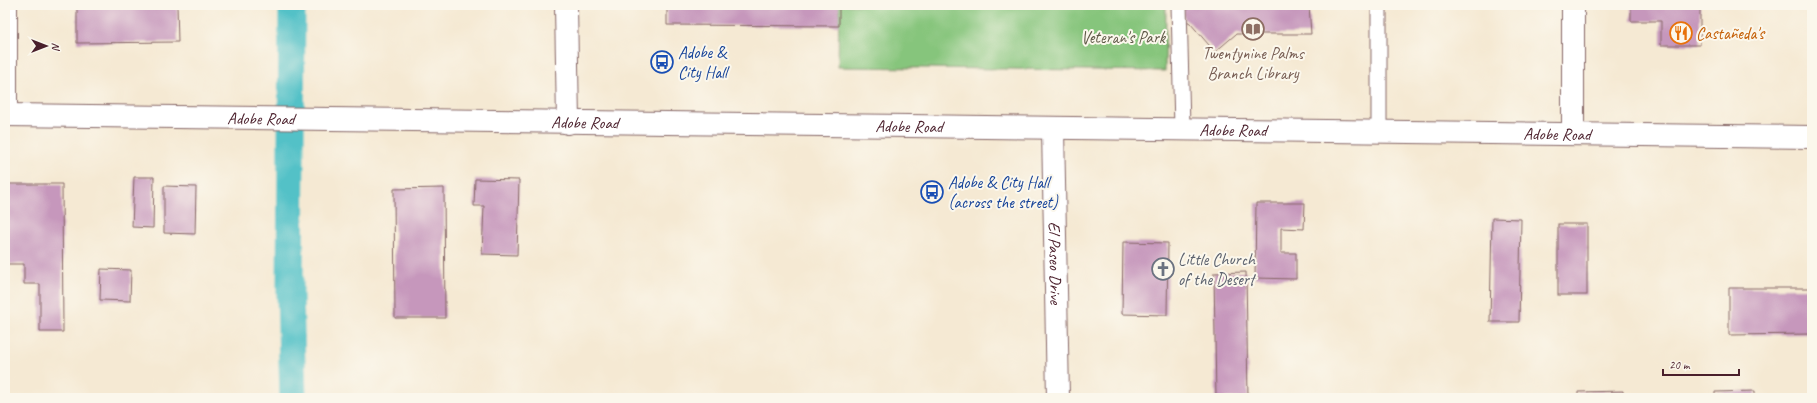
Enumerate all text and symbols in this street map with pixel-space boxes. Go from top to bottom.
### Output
library icon: Twentynine Palms Branch Library [1240,16,1266,42]
restaurant icon: Castañeda's [1668,20,1694,46]
place label: Castañeda's [1696,23,1766,44]
north arrow [26,26,66,66]
park label: Veteran's Park [1081,27,1167,48]
place label: Adobe & City Hall [678,42,730,83]
text: N [49,43,63,52]
place label: Twentynine Palms Branch Library [1202,43,1306,84]
bus stop icon: Adobe & City Hall [649,49,675,75]
street label: Adobe Road [227,107,297,129]
street label: Adobe Road [551,111,621,133]
street label: Adobe Road [875,115,945,137]
street label: Adobe Road [1199,119,1269,141]
street label: Adobe Road [1523,123,1593,145]
place label: Adobe & City Hall (across the street) [948,172,1059,213]
bus stop icon: Adobe & City Hall (across the street) [919,179,945,205]
street label: El Paseo Drive [1044,221,1067,306]
place label: Little Church of the Desert [1178,249,1257,290]
church icon: Little Church of the Desert [1150,256,1176,282]
scale bar [1663,351,1739,377]
text: 20 m [1669,357,1691,373]

